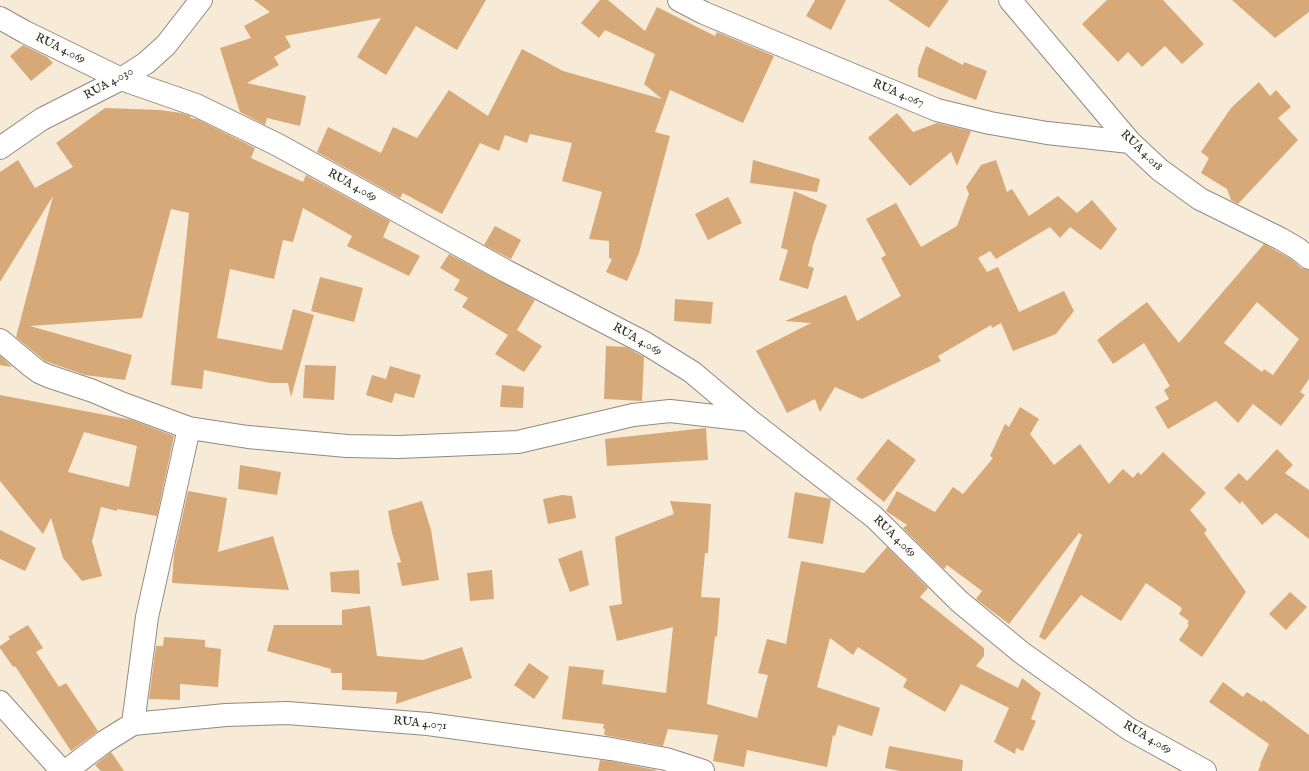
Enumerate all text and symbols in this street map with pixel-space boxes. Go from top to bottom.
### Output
street label: RUA 4.069 [33,31,87,67]
street label: RUA 4.030 [82,65,136,103]
street label: RUA 4.067 [870,77,926,111]
street label: RUA 4.018 [1117,127,1165,175]
street label: RUA 4.069 [325,167,379,205]
street label: RUA 4.069 [610,321,664,359]
street label: RUA 4.069 [870,513,918,561]
street label: RUA 4.071 [393,714,447,734]
street label: RUA 4.069 [1120,718,1174,758]

